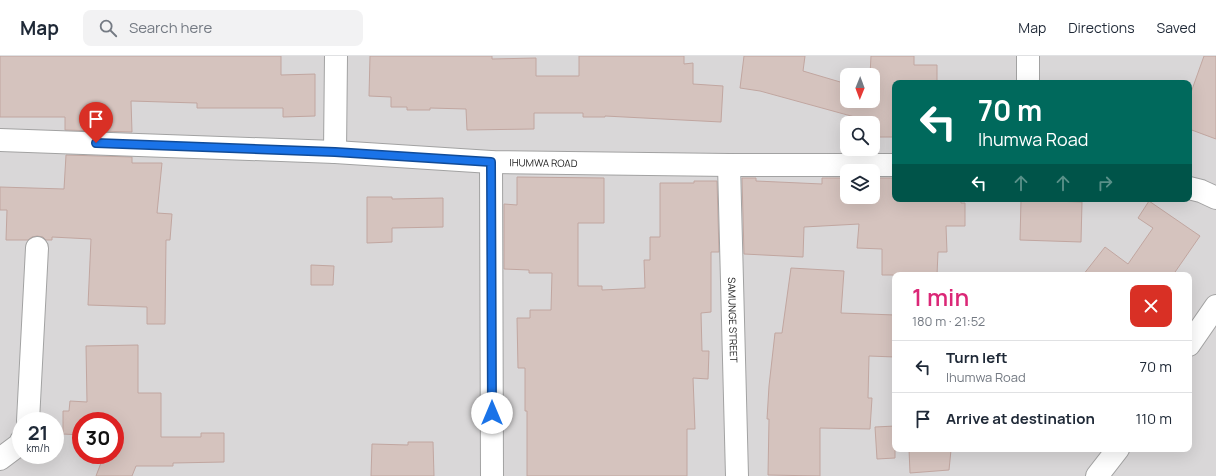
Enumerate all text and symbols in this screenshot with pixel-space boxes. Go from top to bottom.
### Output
search box [83,10,363,46]
text: Map [20,15,59,41]
icon: search [97,17,119,39]
text: Search here [129,17,212,38]
text: Map [1018,18,1046,37]
text: Directions [1068,18,1135,37]
text: Saved [1157,18,1196,37]
north arrow [840,68,880,108]
map controls [840,68,880,204]
text: 70 m [978,91,1042,129]
icon: left [912,96,964,148]
pin [79,102,113,143]
icon: arrive [85,108,107,130]
button: search [840,116,880,156]
text: Ihumwa Road [978,127,1088,151]
street label: IHUMWA ROAD [509,155,578,170]
button: layers [840,164,880,204]
icon: left [968,172,990,194]
icon: ahead [1010,172,1032,194]
icon: ahead [1052,172,1074,194]
icon: right [1094,172,1116,194]
street label: SAMUNGE STREET [725,277,741,363]
text: 1 min [912,280,969,313]
button: close [1130,285,1172,327]
text: 180 m · 21:52 [912,312,985,330]
text: Turn left [946,347,1008,368]
icon: left [912,356,934,378]
text: 70 m [1140,356,1172,377]
text: Ihumwa Road [946,368,1026,386]
position arrow [471,392,513,434]
icon: arrive [912,408,934,430]
text: Arrive at destination [946,408,1095,429]
text: 110 m [1135,408,1172,429]
speed limit sign: 30 [72,412,124,464]
text: 21 [28,419,48,446]
text: km/h [26,441,50,455]

